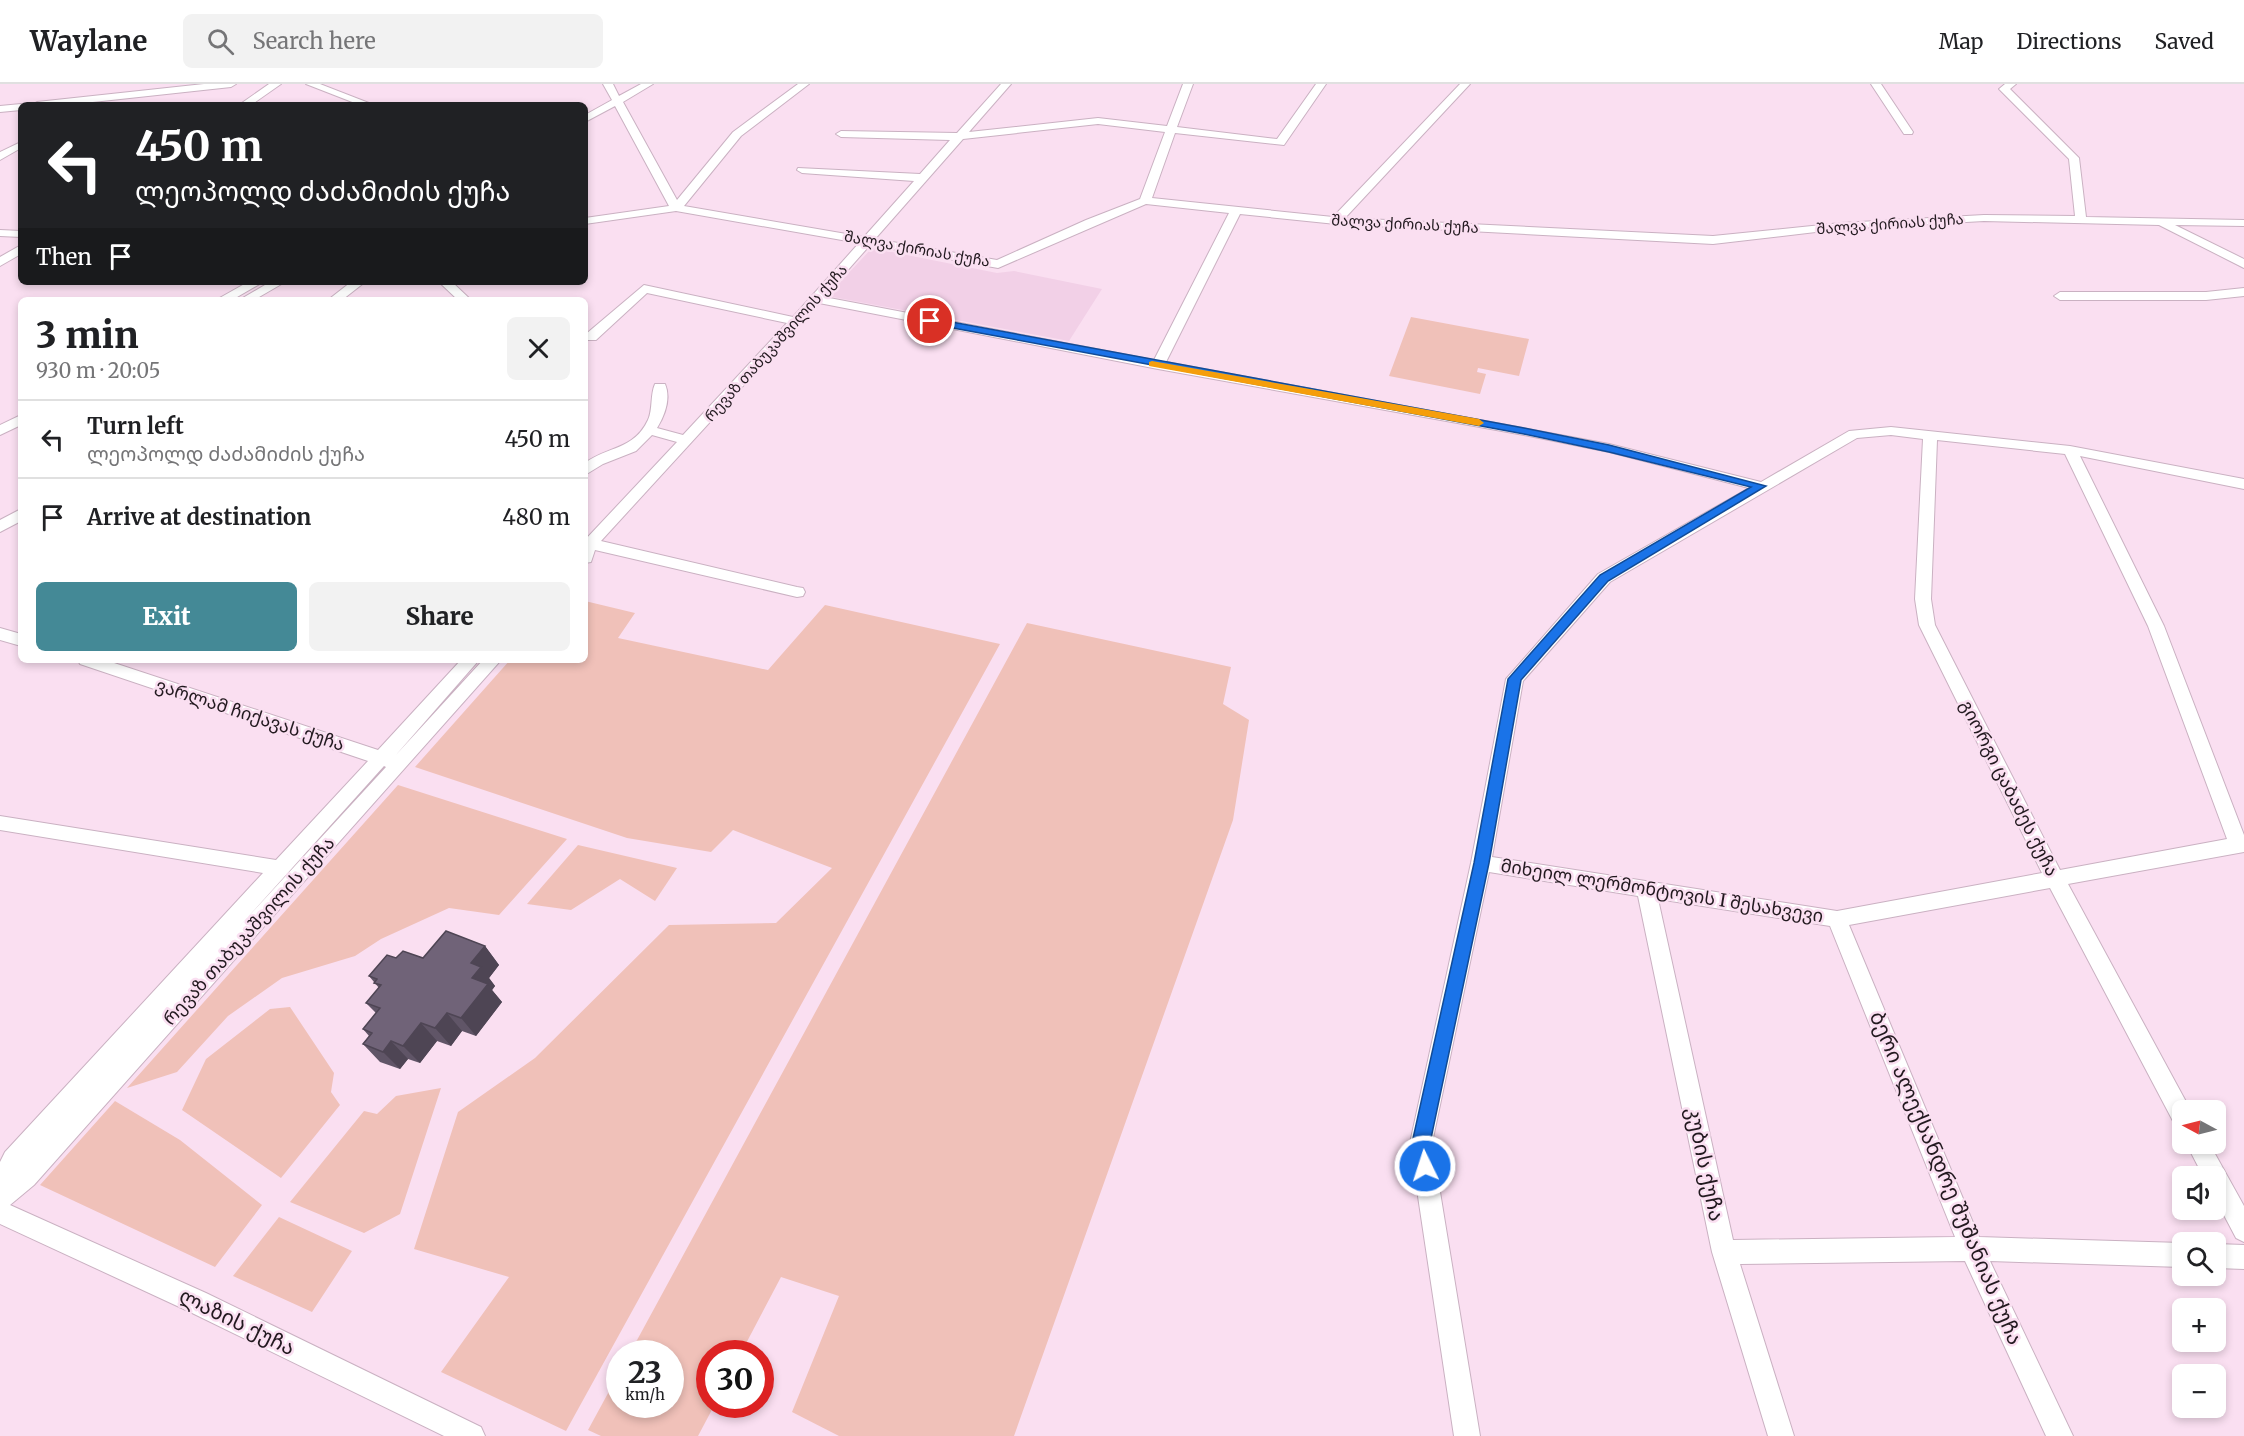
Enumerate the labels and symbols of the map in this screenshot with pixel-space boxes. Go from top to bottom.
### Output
street label: შალვა ქირიას ქუჩა [1816,209,1964,238]
street label: შალვა ქირიას ქუჩა [1331,210,1479,237]
street label: შალვა ქირიას ქუჩა [843,226,991,271]
street label: რევაზ თაბუკაშვილის ქუჩა [700,260,851,425]
pin [904,295,955,346]
street label: ვარლამ ჩიქავას ქუჩა [153,673,347,756]
street label: გიორგი ცაბაძეს ქუჩა [1955,696,2064,880]
street label: რევაზ თაბუკაშვილის ქუჩა [158,832,339,1030]
street label: მიხეილ ლერმონტოვის I შესახვევი [1499,854,1825,927]
street label: ბერი ალექსანდრე შუშანიას ქუჩა [1864,1007,2029,1349]
north arrow [2172,1100,2226,1154]
street label: კუბის ქუჩა [1680,1104,1731,1223]
position arrow [1393,1134,1457,1198]
street label: ლაზის ქუჩა [175,1282,300,1361]
speed limit sign: 30 [696,1340,774,1418]

